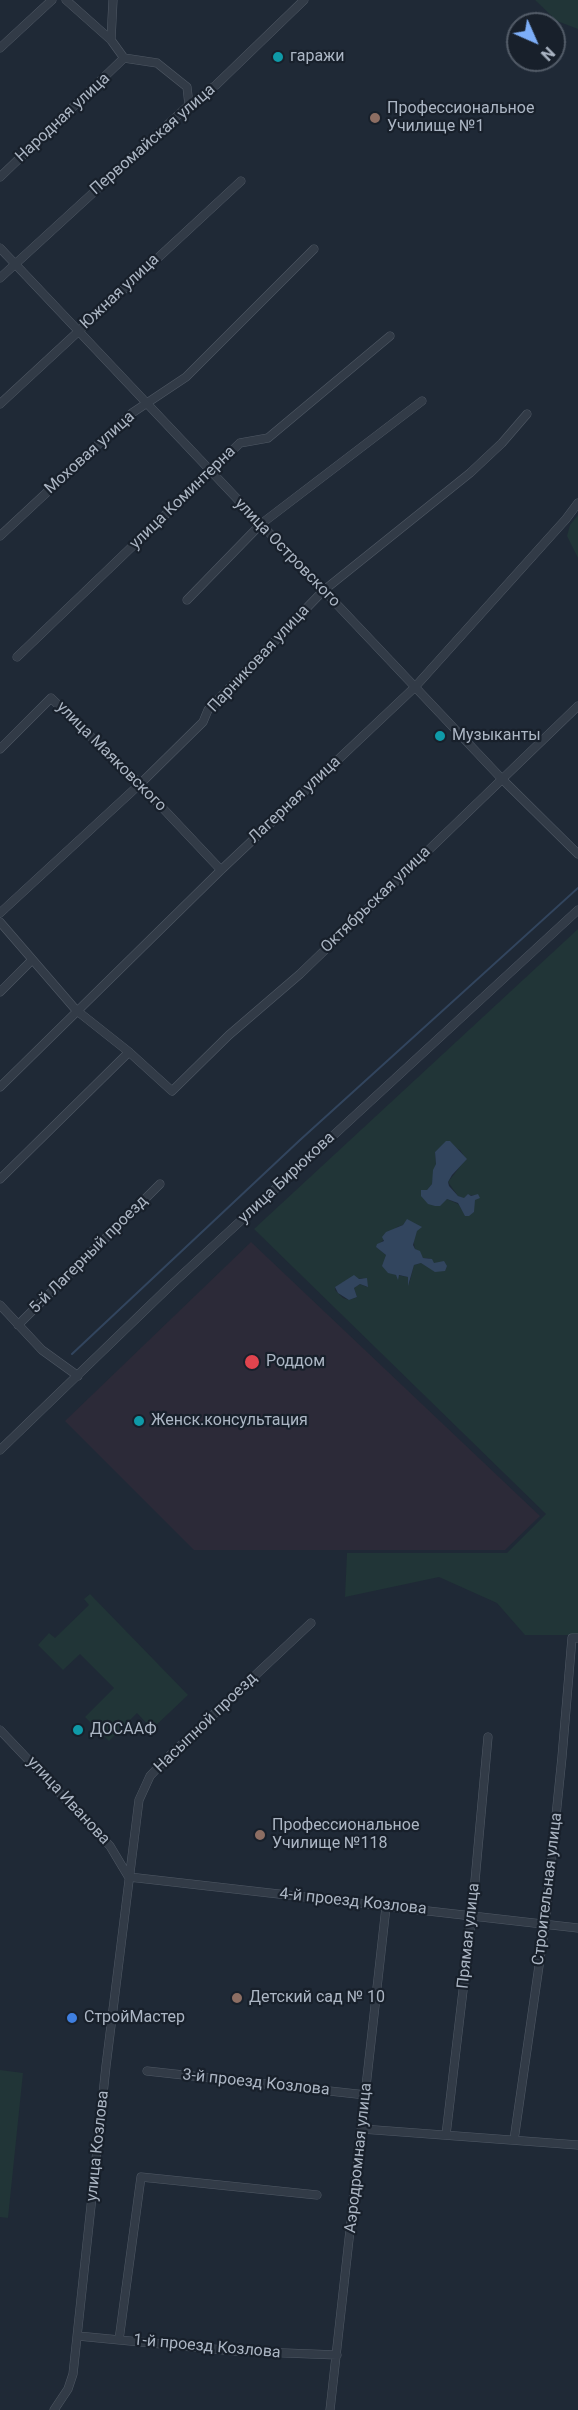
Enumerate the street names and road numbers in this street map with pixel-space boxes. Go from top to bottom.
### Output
street label: Народная улица [12,69,114,167]
street label: Первомайская улица [87,80,219,200]
street label: Южная улица [76,250,164,334]
street label: Моховая улица [41,408,139,498]
street label: улица Коминтерна [126,443,240,553]
street label: улица Островского [230,495,344,611]
street label: Парниковая улица [204,601,314,717]
street label: улица Маяковского [52,698,170,816]
street label: Лагерная улица [245,753,345,847]
street label: Октябрьская улица [317,843,435,957]
street label: улица Бирюкова [235,1128,339,1228]
street label: 5-й Лагерный проезд [26,1192,152,1318]
street label: Насыпной проезд [151,1669,261,1777]
street label: улица Иванова [22,1753,114,1849]
street label: Строительная улица [529,1812,567,1966]
street label: Прямая улица [454,1882,484,1990]
street label: 4-й проезд Козлова [279,1885,427,1919]
street label: 3-й проезд Козлова [182,2066,330,2100]
street label: Аэродромная улица [342,2082,376,2234]
street label: улица Козлова [83,2090,113,2202]
street label: 1-й проезд Козлова [133,2331,281,2363]

